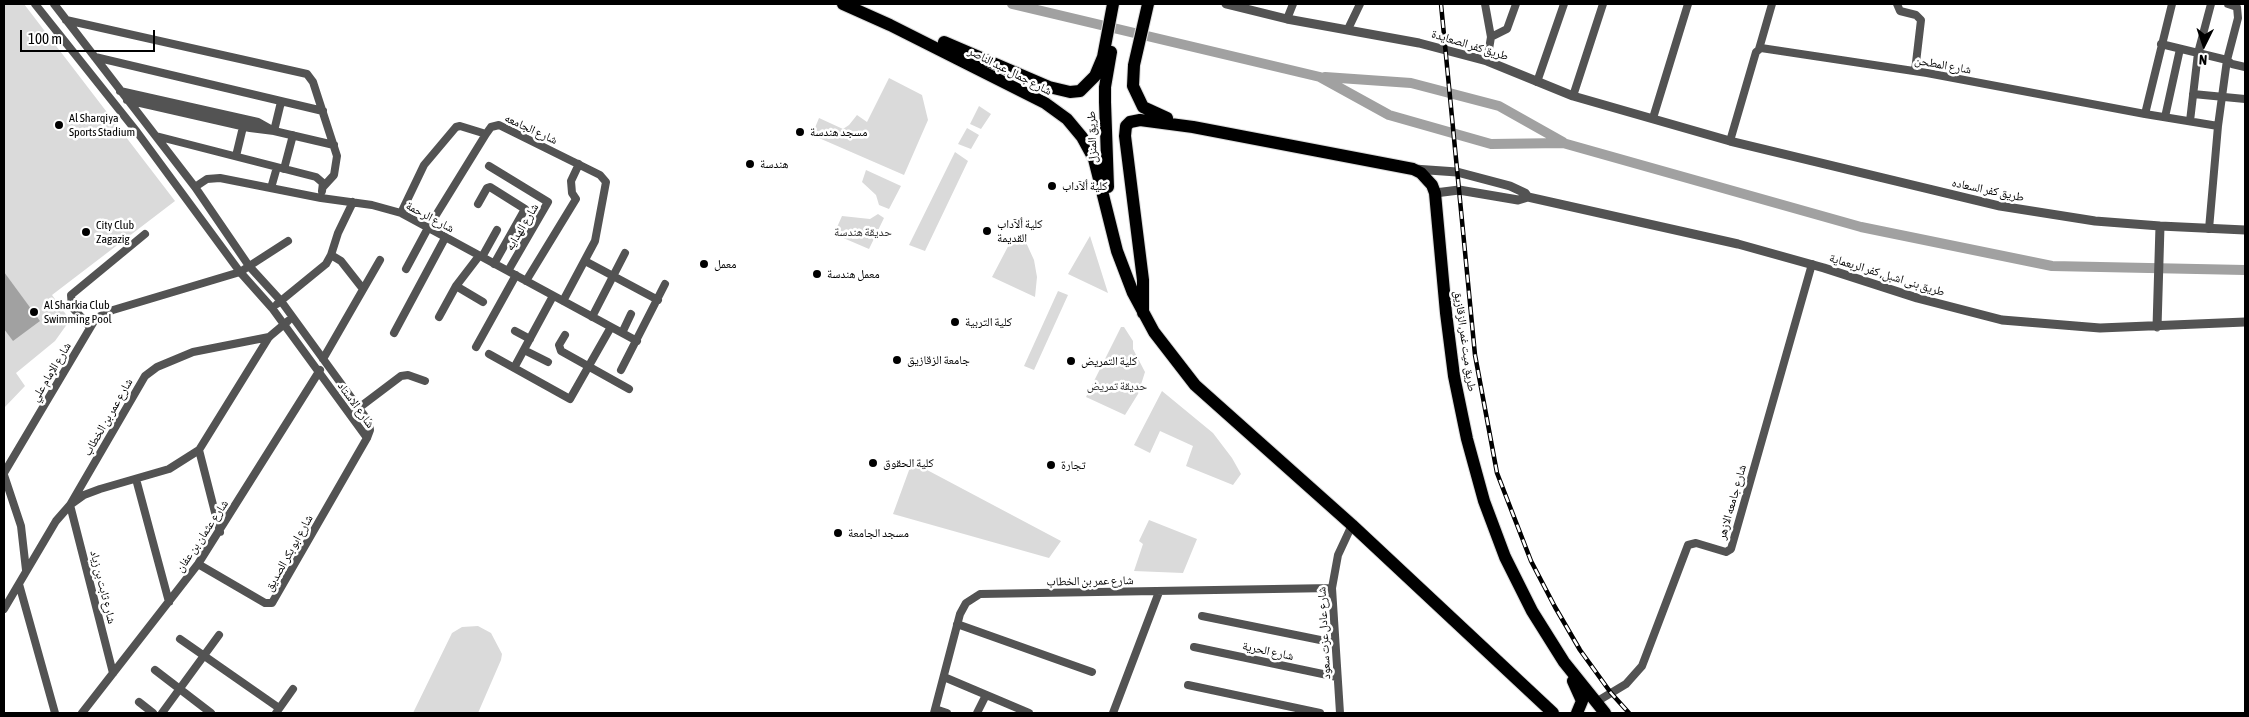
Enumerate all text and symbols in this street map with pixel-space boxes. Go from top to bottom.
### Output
scale bar [22,20,158,52]
north arrow [2179,20,2229,70]
street label: طريق كفر الصعايدة [1430,26,1510,64]
text: 100 m [28,30,62,47]
street label: شارع جمال عبد الناصر [966,44,1054,98]
text: N [2198,52,2208,68]
street label: شارع المطحن [1913,53,1973,77]
street label: شارع الجامعه [502,110,560,148]
place label: Al Sharqiya Sports Stadium [69,111,135,139]
street label: طريق المنزل [1084,111,1100,163]
marker: Al Sharqiya Sports Stadium [53,119,65,131]
place label: مسجد هندسة [810,125,867,139]
marker: مسجد هندسة [794,126,806,138]
place label: هندسة [760,157,789,171]
marker: هندسة [744,158,756,170]
street label: طريق كفر السعاده [1951,175,2025,205]
place label: كلية ألآداب [1062,179,1107,193]
marker: كلية ألآداب [1046,180,1058,192]
street label: شارع الرحمة [403,198,457,236]
street label: شارع الهدايه [502,201,542,253]
place label: كلية ألآداب القديمة [997,217,1042,245]
place label: City Club Zagazig [96,218,134,246]
park label: حديقة هندسة [834,225,892,239]
marker: كلية ألآداب القديمة [981,225,993,237]
marker: City Club Zagazig [80,226,92,238]
street label: طريق بنى اشبل, كفر الربعماية [1827,251,1947,299]
place label: معمل [714,257,736,271]
marker: معمل [698,258,710,270]
place label: معمل هندسة [827,267,880,281]
marker: معمل هندسة [811,268,823,280]
street label: طريق ميت غمر, الزقازيق [1451,290,1479,392]
place label: Al Sharkia Club Swimming Pool [44,298,112,326]
marker: Al Sharkia Club Swimming Pool [28,306,40,318]
place label: كلية التربية [965,315,1012,329]
marker: كلية التربية [949,316,961,328]
street label: شارع الإمام علي [28,340,74,404]
place label: جامعة الزقازيق [907,353,970,367]
marker: جامعة الزقازيق [891,354,903,366]
place label: كلية التمريض [1081,354,1137,368]
marker: كلية التمريض [1065,355,1077,367]
street label: شارع عمر بن الخطاب [80,376,136,458]
street label: شارع الاستاد [334,379,378,431]
park label: حديقة تمريض [1087,379,1147,393]
place label: كلية الحقوق [883,456,934,470]
marker: كلية الحقوق [867,457,879,469]
place label: تجارة [1061,458,1086,472]
marker: تجارة [1045,459,1057,471]
street label: شارع جامعه الازهر [1714,463,1750,541]
street label: شارع عثمان بن عفان [172,497,232,575]
street label: شارع ابو بكر الصديق [262,512,316,594]
place label: مسجد الجامعة [848,526,909,540]
marker: مسجد الجامعة [832,527,844,539]
street label: شارع ثابت بن زياد [87,549,119,625]
street label: شارع عمر بن الخطاب [1046,573,1134,589]
street label: شارع عادل عزت سعود [1314,586,1334,680]
street label: شارع الحرية [1241,639,1295,663]

